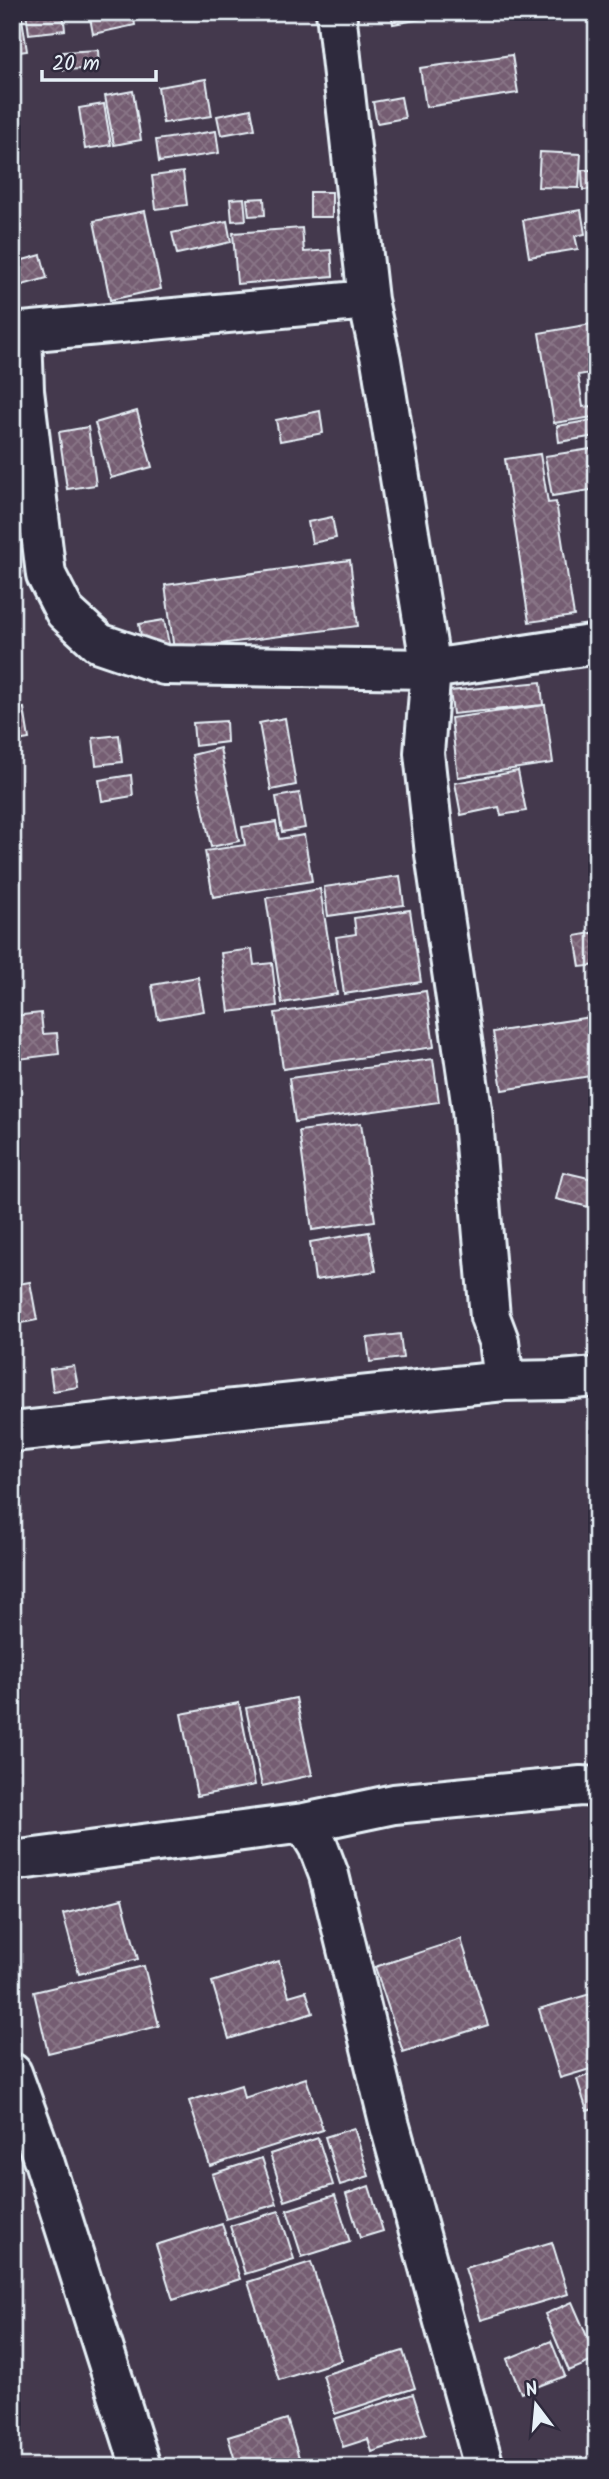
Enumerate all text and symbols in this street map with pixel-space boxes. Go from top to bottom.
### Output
scale bar [42,38,156,82]
text: 20 m [52,48,100,81]
north arrow [500,2370,570,2440]
text: N [522,2375,542,2407]

